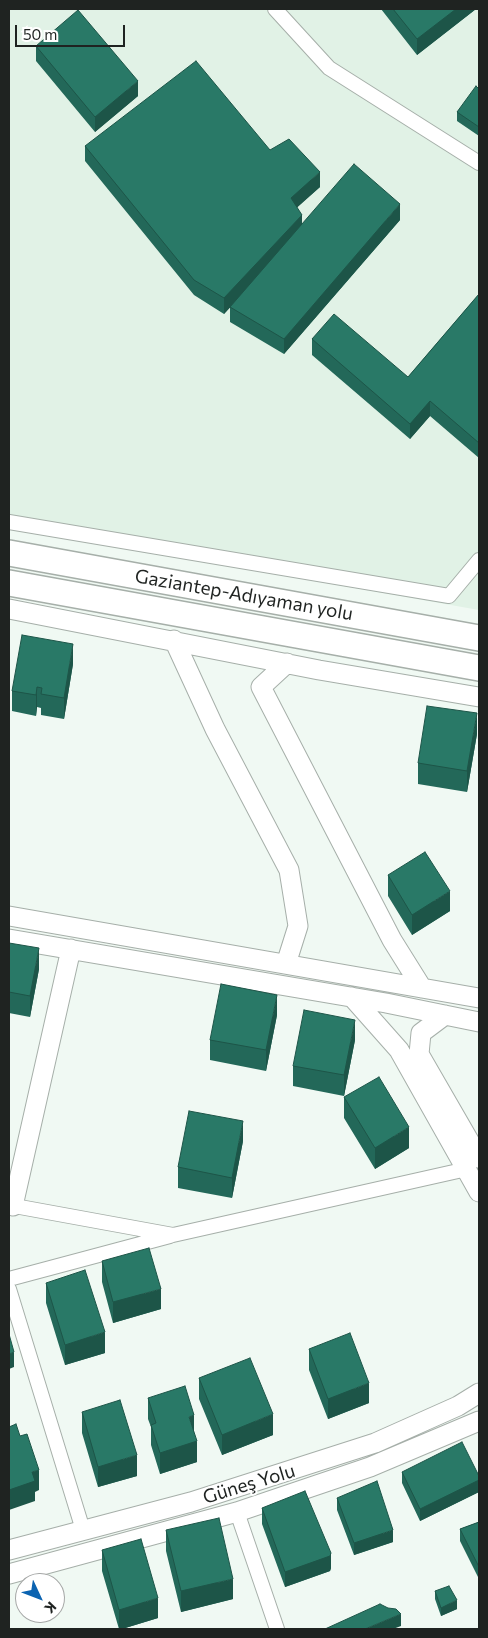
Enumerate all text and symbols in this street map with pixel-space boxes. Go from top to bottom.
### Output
scale bar [18,15,128,47]
text: 50 m [23,25,57,43]
street label: Gaziantep-Adıyaman yolu [133,565,355,625]
street label: Güneş Yolu [200,1459,298,1509]
north arrow [15,1573,65,1623]
text: K [41,1599,60,1617]

